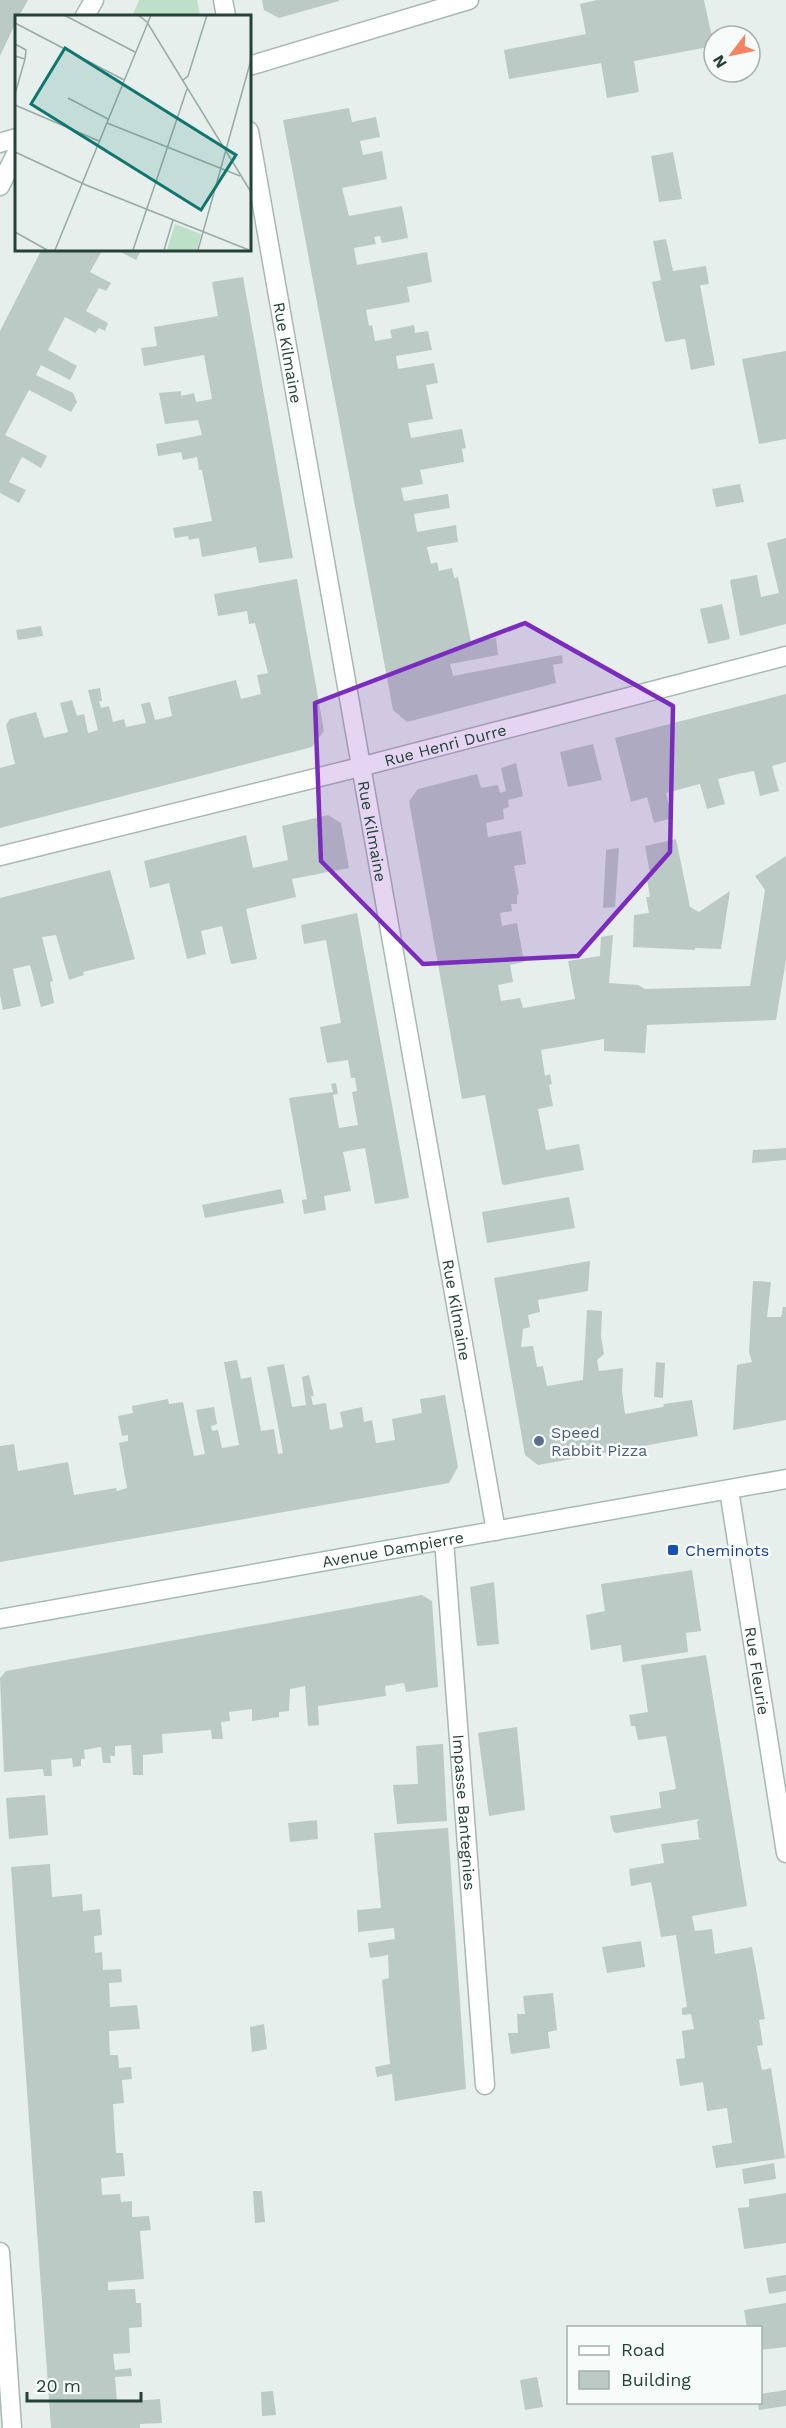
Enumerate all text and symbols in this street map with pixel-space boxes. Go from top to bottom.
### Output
inset map [15,15,250,250]
north arrow [702,24,762,84]
text: N [709,52,731,72]
street label: Rue Kilmaine [270,300,306,405]
street label: Rue Henri Durre [382,720,508,770]
street label: Rue Kilmaine [354,779,391,883]
street label: Rue Kilmaine [439,1258,475,1362]
place label: Speed Rabbit Pizza [551,1423,647,1460]
marker: Speed Rabbit Pizza [532,1434,546,1448]
street label: Avenue Dampierre [320,1527,465,1571]
place label: Cheminots [685,1541,769,1560]
marker: Cheminots [666,1543,680,1557]
street label: Rue Fleurie [741,1625,774,1716]
street label: Impasse Bantegnies [449,1734,480,1891]
legend [567,2326,762,2404]
text: Road [621,2339,665,2360]
scale bar [27,2365,141,2403]
text: Building [621,2369,691,2390]
text: 20 m [36,2375,81,2396]

